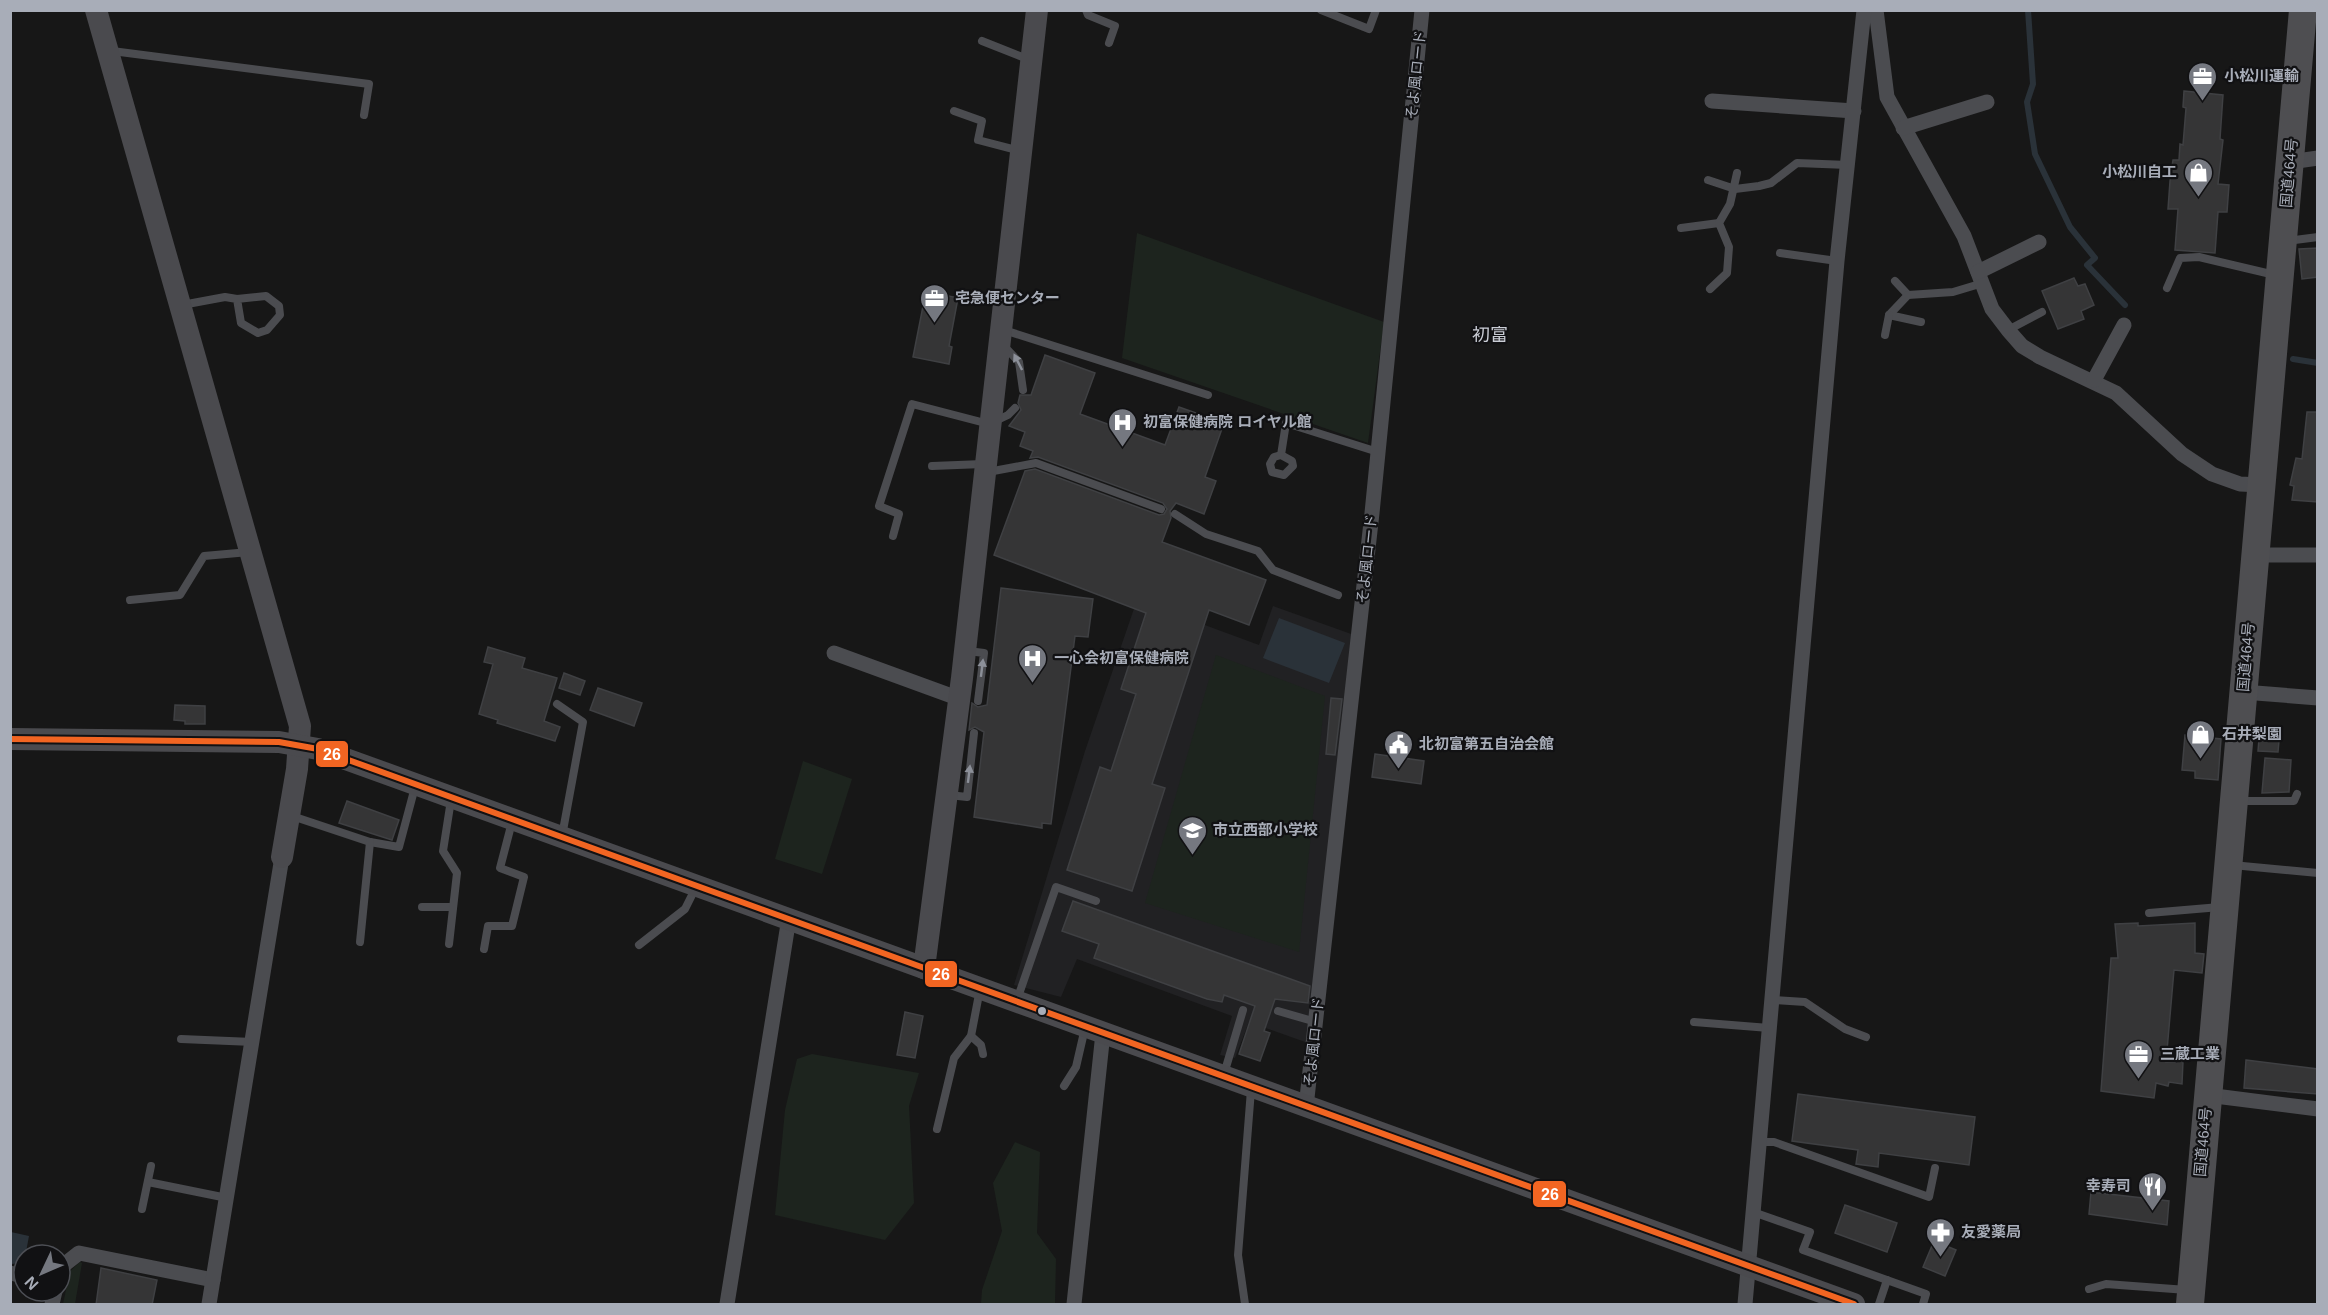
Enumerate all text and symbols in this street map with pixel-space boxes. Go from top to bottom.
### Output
street label: そよ風ロード [1402,29,1429,121]
office icon: 小松川運輸 [2187,60,2219,102]
place label: 小松川運輸 [2224,67,2299,84]
street label: 国道464号 [2277,137,2300,209]
shop icon: 小松川自工 [2182,156,2214,198]
place label: 小松川自工 [2102,163,2177,180]
office icon: 宅急便センター [918,282,950,324]
place label: 宅急便センター [955,289,1060,306]
district label: 初富 [1472,325,1508,345]
one-way arrow [1013,354,1023,371]
hospital icon: 初富保健病院 ロイヤル館 [1106,406,1138,448]
place label: 初富保健病院 ロイヤル館 [1143,413,1312,430]
street label: そよ風ロード [1353,513,1380,605]
street label: 国道464号 [2234,621,2257,693]
hospital icon: 一心会初富保健病院 [1017,642,1049,684]
place label: 一心会初富保健病院 [1054,649,1189,666]
one-way arrow [977,658,987,677]
shop icon: 石井梨園 [2185,718,2217,760]
place label: 石井梨園 [2222,725,2282,742]
public building icon: 北初富第五自治会館 [1382,728,1414,770]
place label: 北初富第五自治会館 [1419,735,1554,752]
line badge: 26 [315,740,349,768]
text: 26 [323,746,341,763]
one-way arrow [965,765,974,784]
school or university icon: 市立西部小学校 [1176,814,1208,856]
place label: 市立西部小学校 [1213,821,1318,838]
line badge: 26 [924,960,958,988]
text: 26 [932,966,950,983]
street label: そよ風ロード [1300,996,1327,1088]
unlabelled marker [1036,1005,1048,1017]
office icon: 三蔵工業 [2123,1038,2155,1080]
place label: 三蔵工業 [2160,1045,2220,1062]
street label: 国道464号 [2191,1106,2214,1178]
restaurant icon: 幸寿司 [2136,1170,2168,1212]
place label: 幸寿司 [2086,1177,2131,1194]
line badge: 26 [1532,1180,1567,1208]
text: 26 [1541,1186,1559,1203]
pharmacy icon: 友愛薬局 [1924,1216,1956,1258]
place label: 友愛薬局 [1961,1223,2021,1240]
north arrow [12,1243,72,1303]
text: N [21,1273,42,1293]

